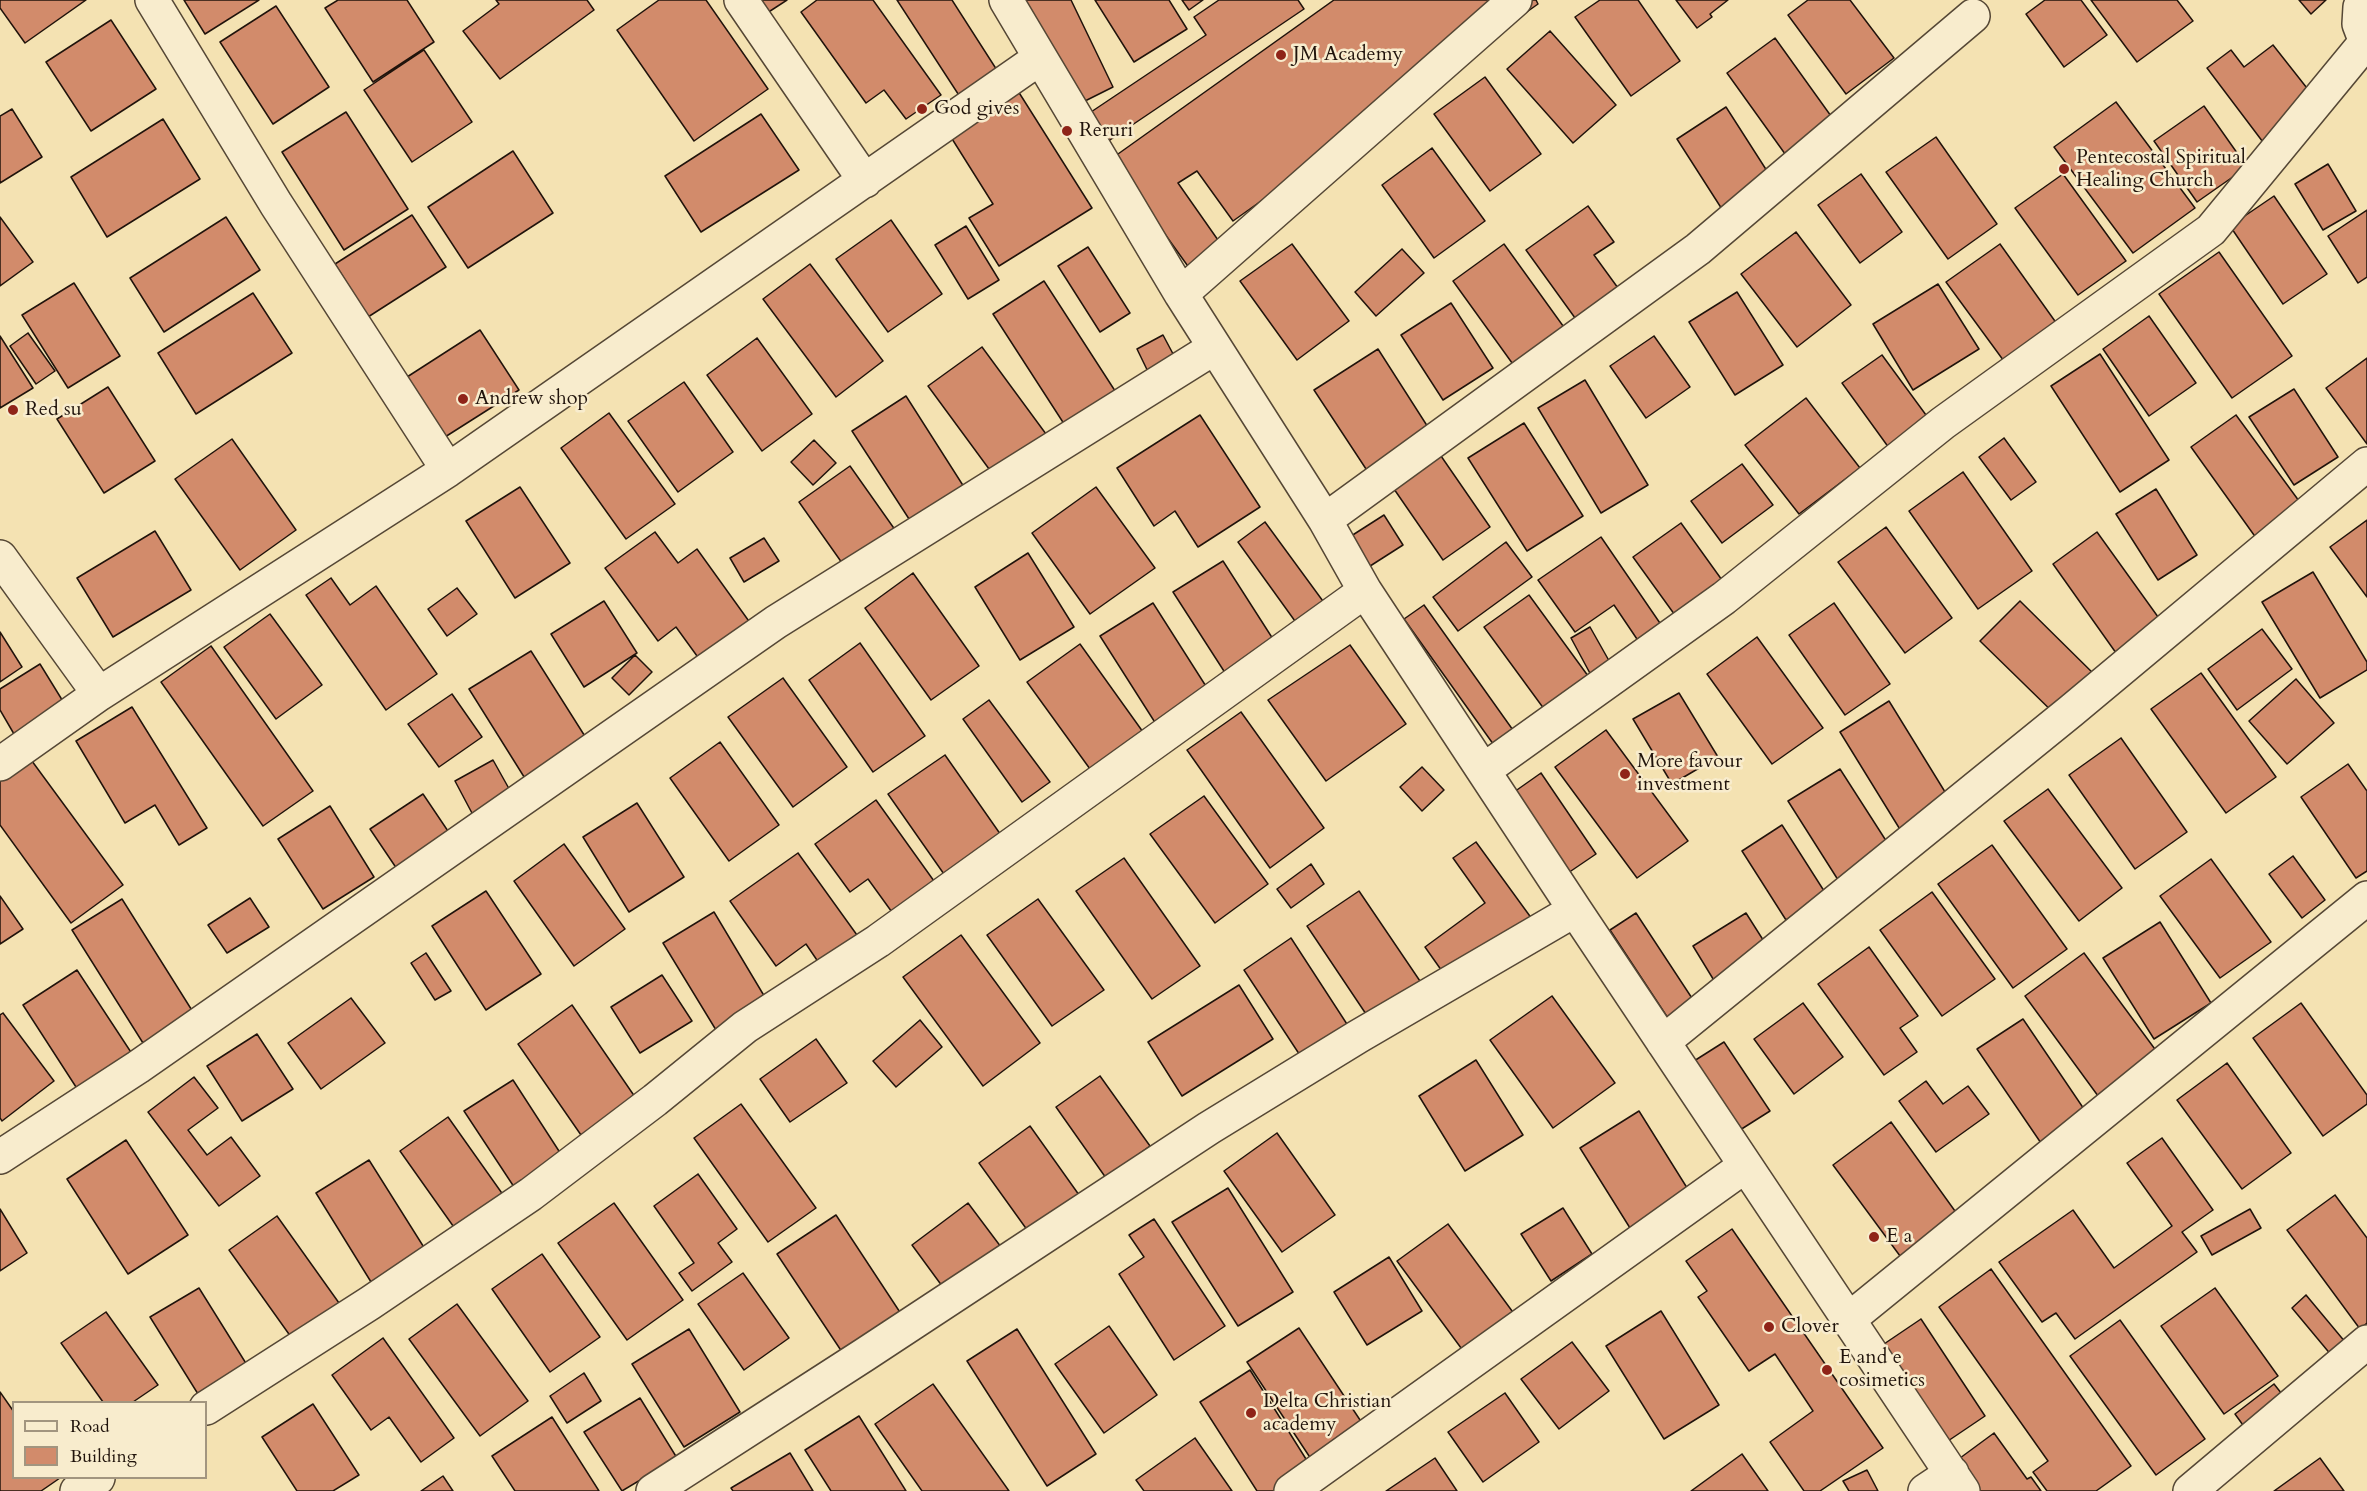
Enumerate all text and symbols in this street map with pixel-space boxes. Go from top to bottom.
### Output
place label: JM Academy [1293,43,1403,67]
marker: JM Academy [1274,48,1288,62]
place label: God gives [934,97,1019,121]
marker: God gives [915,102,929,116]
place label: Reruri [1079,119,1133,143]
marker: Reruri [1060,124,1074,138]
place label: Pentecostal Spiritual Healing Church [2076,146,2246,193]
marker: Pentecostal Spiritual Healing Church [2057,162,2071,176]
place label: Andrew shop [475,387,588,411]
marker: Andrew shop [456,392,470,406]
place label: Red su [25,398,82,422]
marker: Red su [6,403,20,417]
place label: More favour investment [1637,750,1742,797]
marker: More favour investment [1618,767,1632,781]
place label: E a [1886,1225,1912,1249]
marker: E a [1867,1230,1881,1244]
place label: Clover [1781,1315,1839,1339]
marker: Clover [1762,1320,1776,1334]
place label: E and e cosimetics [1839,1346,1925,1393]
marker: E and e cosimetics [1820,1363,1834,1377]
place label: Delta Christian academy [1263,1390,1392,1437]
legend [12,1401,207,1479]
marker: Delta Christian academy [1244,1406,1258,1420]
text: Road [70,1414,110,1439]
text: Building [70,1444,137,1469]

